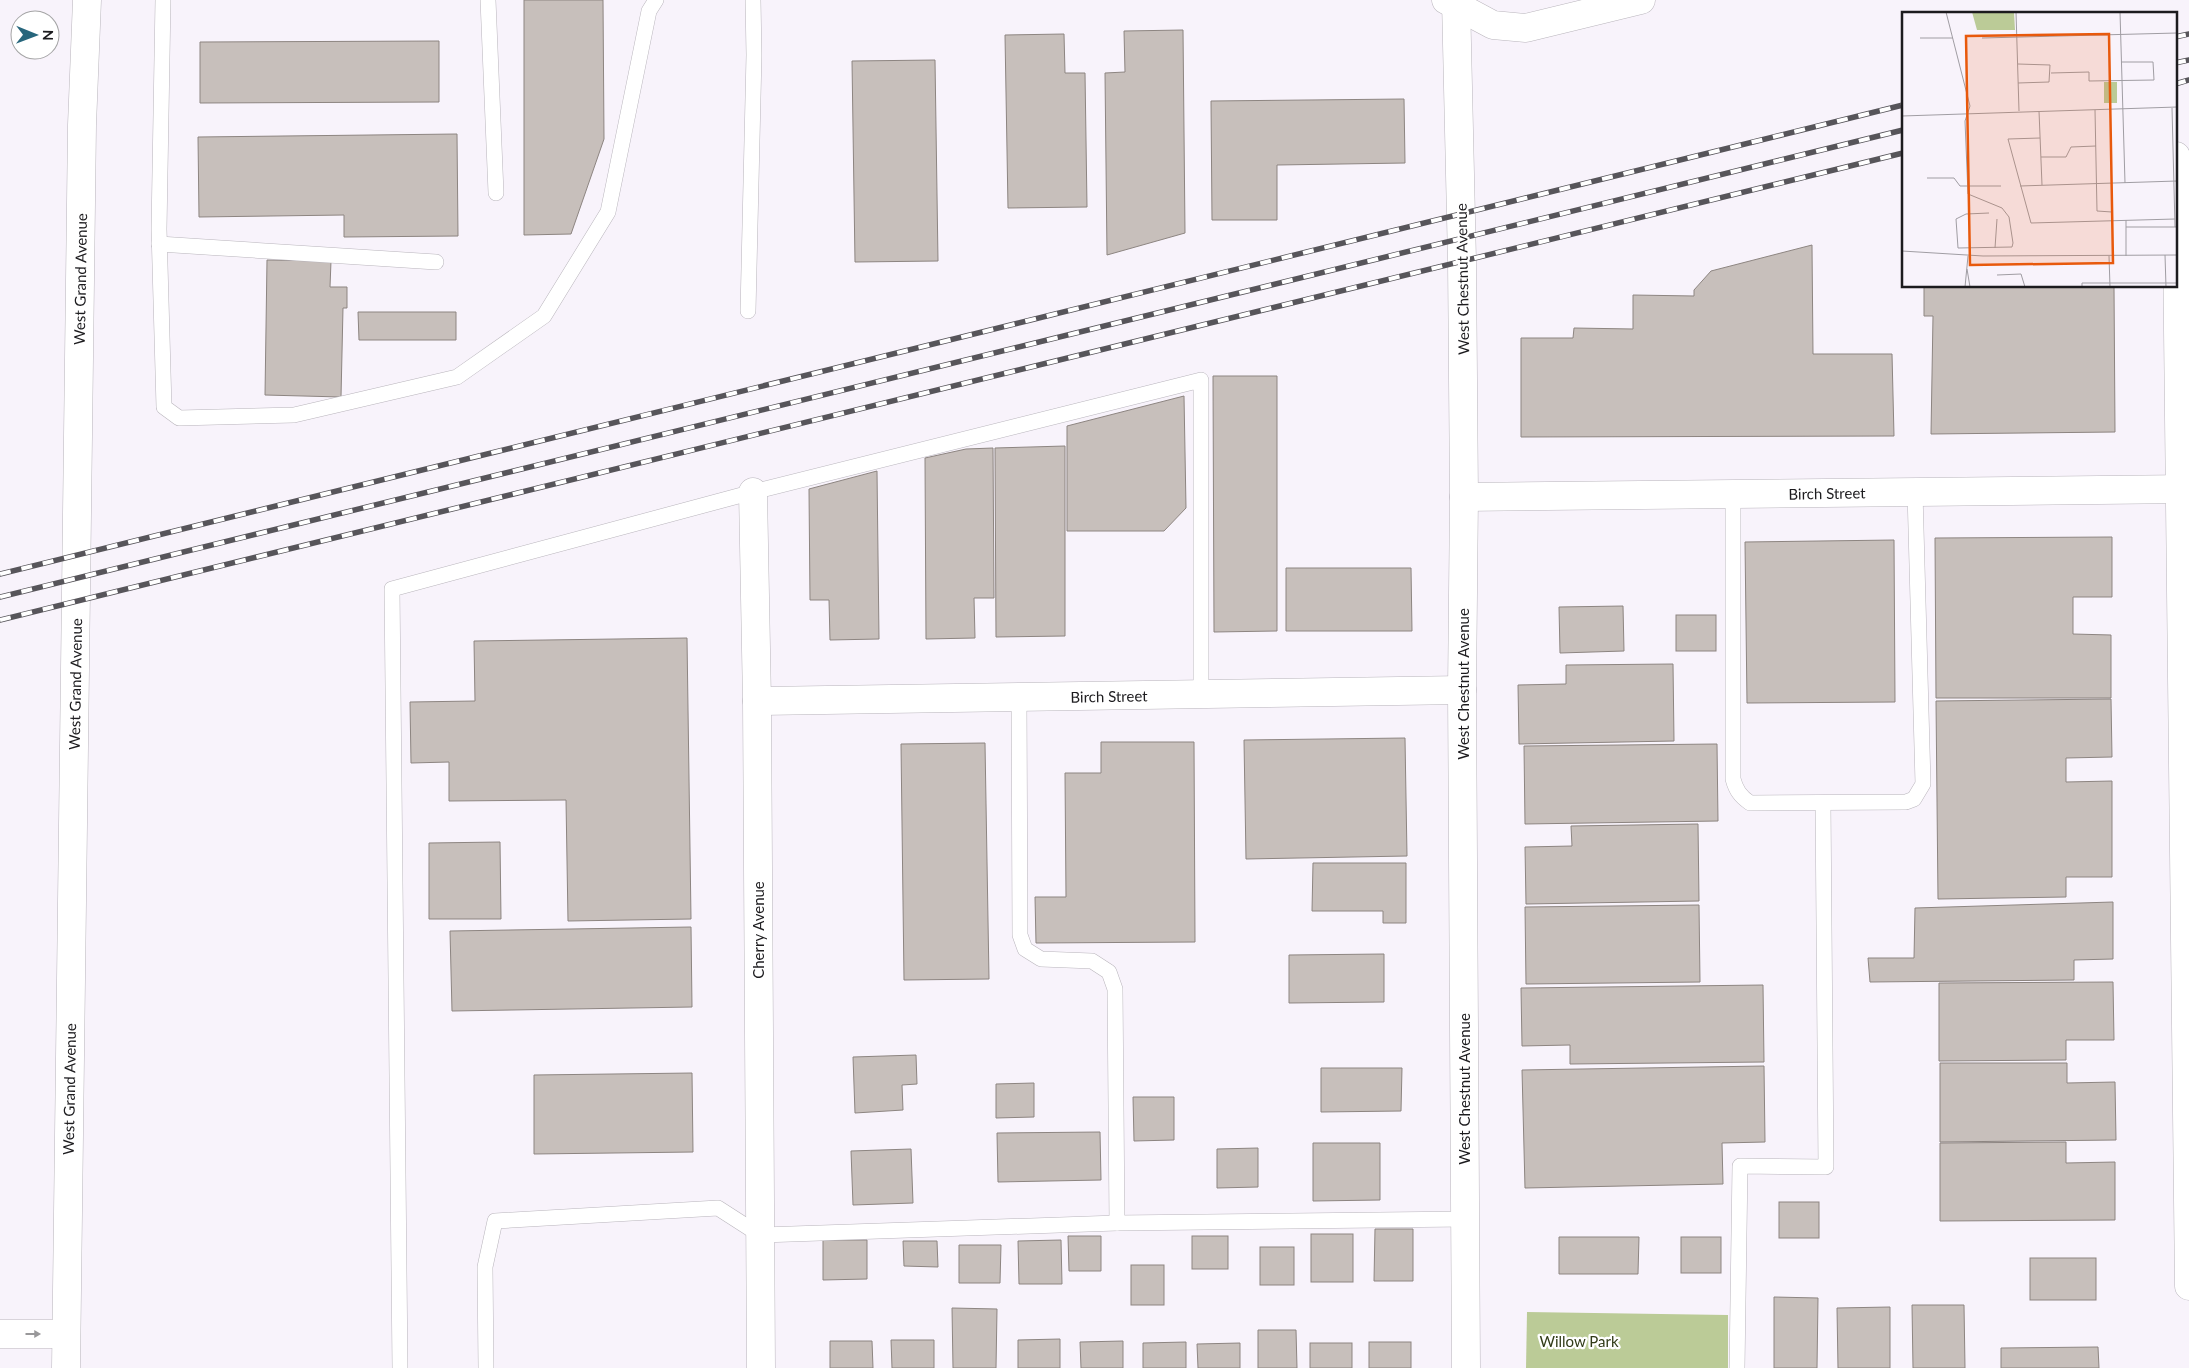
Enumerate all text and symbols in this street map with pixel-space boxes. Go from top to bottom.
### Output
north arrow [10,10,60,60]
inset map [1902,12,2176,288]
text: N [40,30,57,41]
street label: West Chestnut Avenue [1452,203,1472,355]
street label: West Grand Avenue [70,213,90,345]
street label: Birch Street [1788,483,1866,503]
street label: West Chestnut Avenue [1454,608,1472,760]
street label: West Grand Avenue [65,618,85,750]
street label: Birch Street [1070,686,1148,706]
street label: Cherry Avenue [749,881,767,979]
street label: West Chestnut Avenue [1455,1013,1473,1165]
street label: West Grand Avenue [59,1023,79,1155]
one-way arrow [25,1330,41,1338]
park label: Willow Park [1539,1332,1619,1350]

